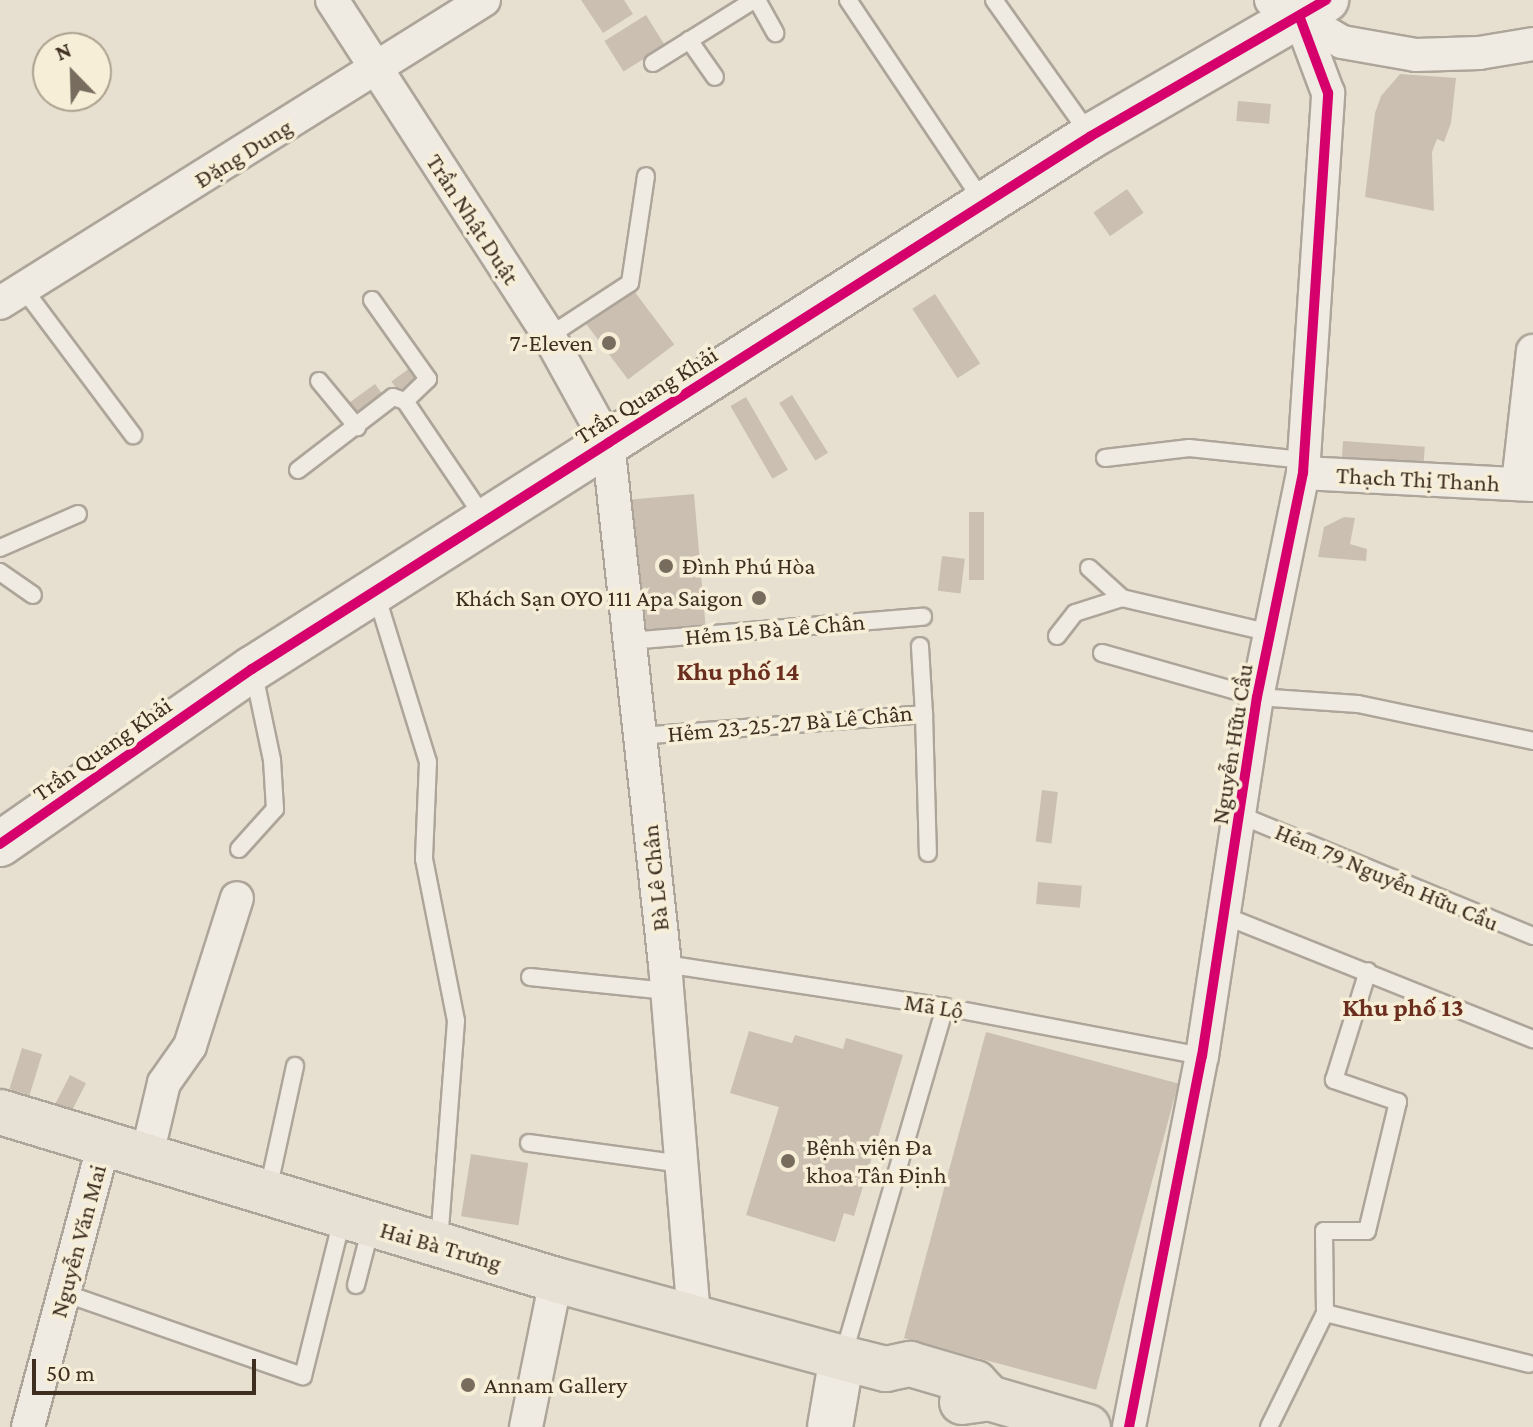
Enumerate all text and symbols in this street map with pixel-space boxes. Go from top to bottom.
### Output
north arrow [32,32,112,112]
text: N [51,37,75,66]
street label: Đặng Dung [189,112,297,194]
street label: Trần Nhật Duật [420,148,526,290]
place label: 7-Eleven [510,329,593,357]
marker: 7-Eleven [600,334,618,352]
street label: Trần Quang Khải [569,340,723,450]
street label: Thạch Thị Thanh [1335,460,1501,498]
place label: Đình Phú Hòa [682,552,815,580]
marker: Đình Phú Hòa [657,557,675,575]
place label: Khách Sạn OYO 111 Apa Saigon [455,584,743,612]
marker: Khách Sạn OYO 111 Apa Saigon [750,589,768,607]
street label: Hẻm 15 Bà Lê Chân [684,607,866,651]
district label: Khu phố 14 [677,656,799,688]
street label: Nguyễn Hữu Cầu [1205,662,1259,826]
street label: Trần Quang Khải [27,691,177,807]
street label: Hẻm 23-25-27 Bà Lê Chân [666,698,914,748]
street label: Hẻm 79 Nguyễn Hữu Cầu [1271,817,1503,937]
street label: Bà Lê Chân [635,823,675,933]
street label: Mã Lộ [902,987,966,1025]
district label: Khu phố 13 [1342,992,1464,1024]
place label: Bệnh viện Đa khoa Tân Định [806,1133,947,1189]
marker: Bệnh viện Đa khoa Tân Định [777,1150,799,1172]
street label: Nguyễn Văn Mai [44,1161,112,1321]
street label: Hai Bà Trưng [377,1215,505,1277]
scale bar [36,1343,260,1393]
text: 50 m [46,1359,95,1386]
place label: Annam Gallery [484,1371,627,1399]
marker: Annam Gallery [459,1376,477,1394]

